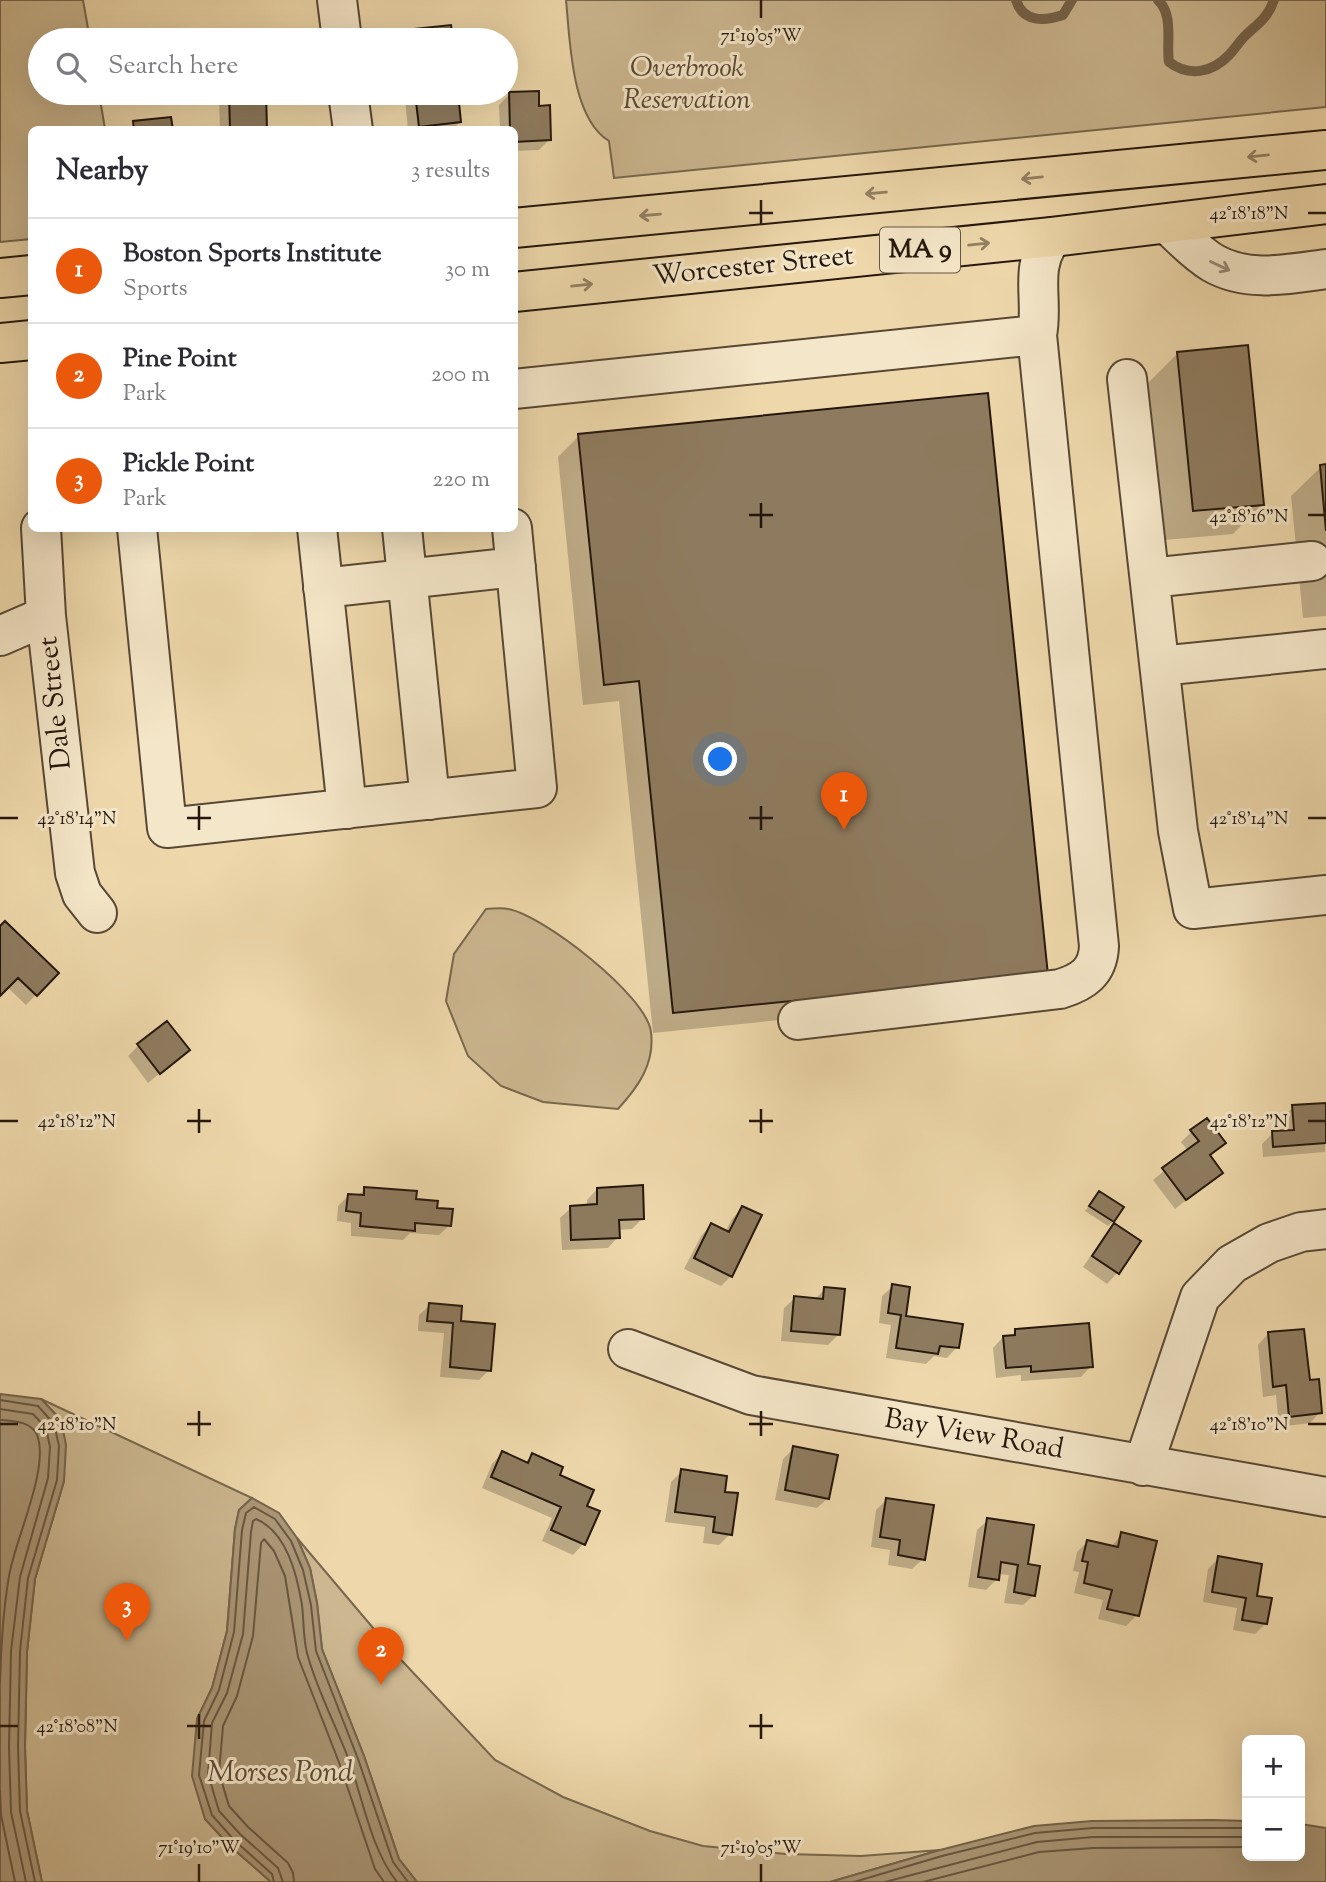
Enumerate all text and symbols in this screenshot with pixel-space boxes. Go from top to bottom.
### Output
text: 71°19'05"W [720,24,802,50]
search box [28,28,518,105]
icon: search [52,48,90,86]
text: Search here [108,48,238,85]
park label: Overbrook Reservation [623,49,751,121]
text: Nearby [56,150,148,193]
one-way arrow [1247,150,1270,163]
text: 3 results [411,155,490,188]
one-way arrow [1021,172,1043,185]
one-way arrow [865,187,888,200]
text: 42°18'18"N [1210,202,1288,228]
one-way arrow [639,209,661,222]
road number: MA 9 [880,228,960,272]
text: Boston Sports Institute [123,236,382,273]
street label: Worcester Street [650,236,856,297]
one-way arrow [968,237,990,250]
text: 1 [75,254,83,287]
text: 30 m [445,254,490,287]
one-way arrow [1209,259,1230,273]
text: Sports [123,273,188,306]
one-way arrow [571,278,593,291]
text: Pine Point [123,341,237,378]
text: 2 [74,359,84,392]
text: 200 m [431,359,490,392]
text: Park [123,378,167,411]
text: Pickle Point [123,446,254,483]
text: 3 [74,464,84,497]
text: 220 m [432,464,490,497]
text: Park [123,483,167,516]
text: 42°18'16"N [1210,505,1288,531]
street label: Dale Street [29,634,83,772]
your location [703,742,737,776]
pin: 1 [821,772,867,830]
text: 42°18'14"N [38,807,116,833]
text: 42°18'14"N [1210,807,1288,833]
text: 42°18'12"N [38,1110,116,1136]
text: 42°18'12"N [1210,1110,1288,1136]
street label: Bay View Road [881,1400,1067,1470]
text: 42°18'10"N [38,1413,116,1439]
text: 42°18'10"N [1210,1413,1288,1439]
pin: 3 [104,1583,150,1641]
pin: 2 [358,1627,404,1685]
text: 42°18'08"N [36,1715,118,1741]
map controls [1242,1735,1305,1861]
button: + [1242,1735,1305,1798]
water label: Morses Pond [207,1752,353,1795]
button: − [1242,1798,1305,1861]
text: 71°19'10"W [158,1836,240,1862]
text: 71°19'05"W [720,1836,802,1862]

